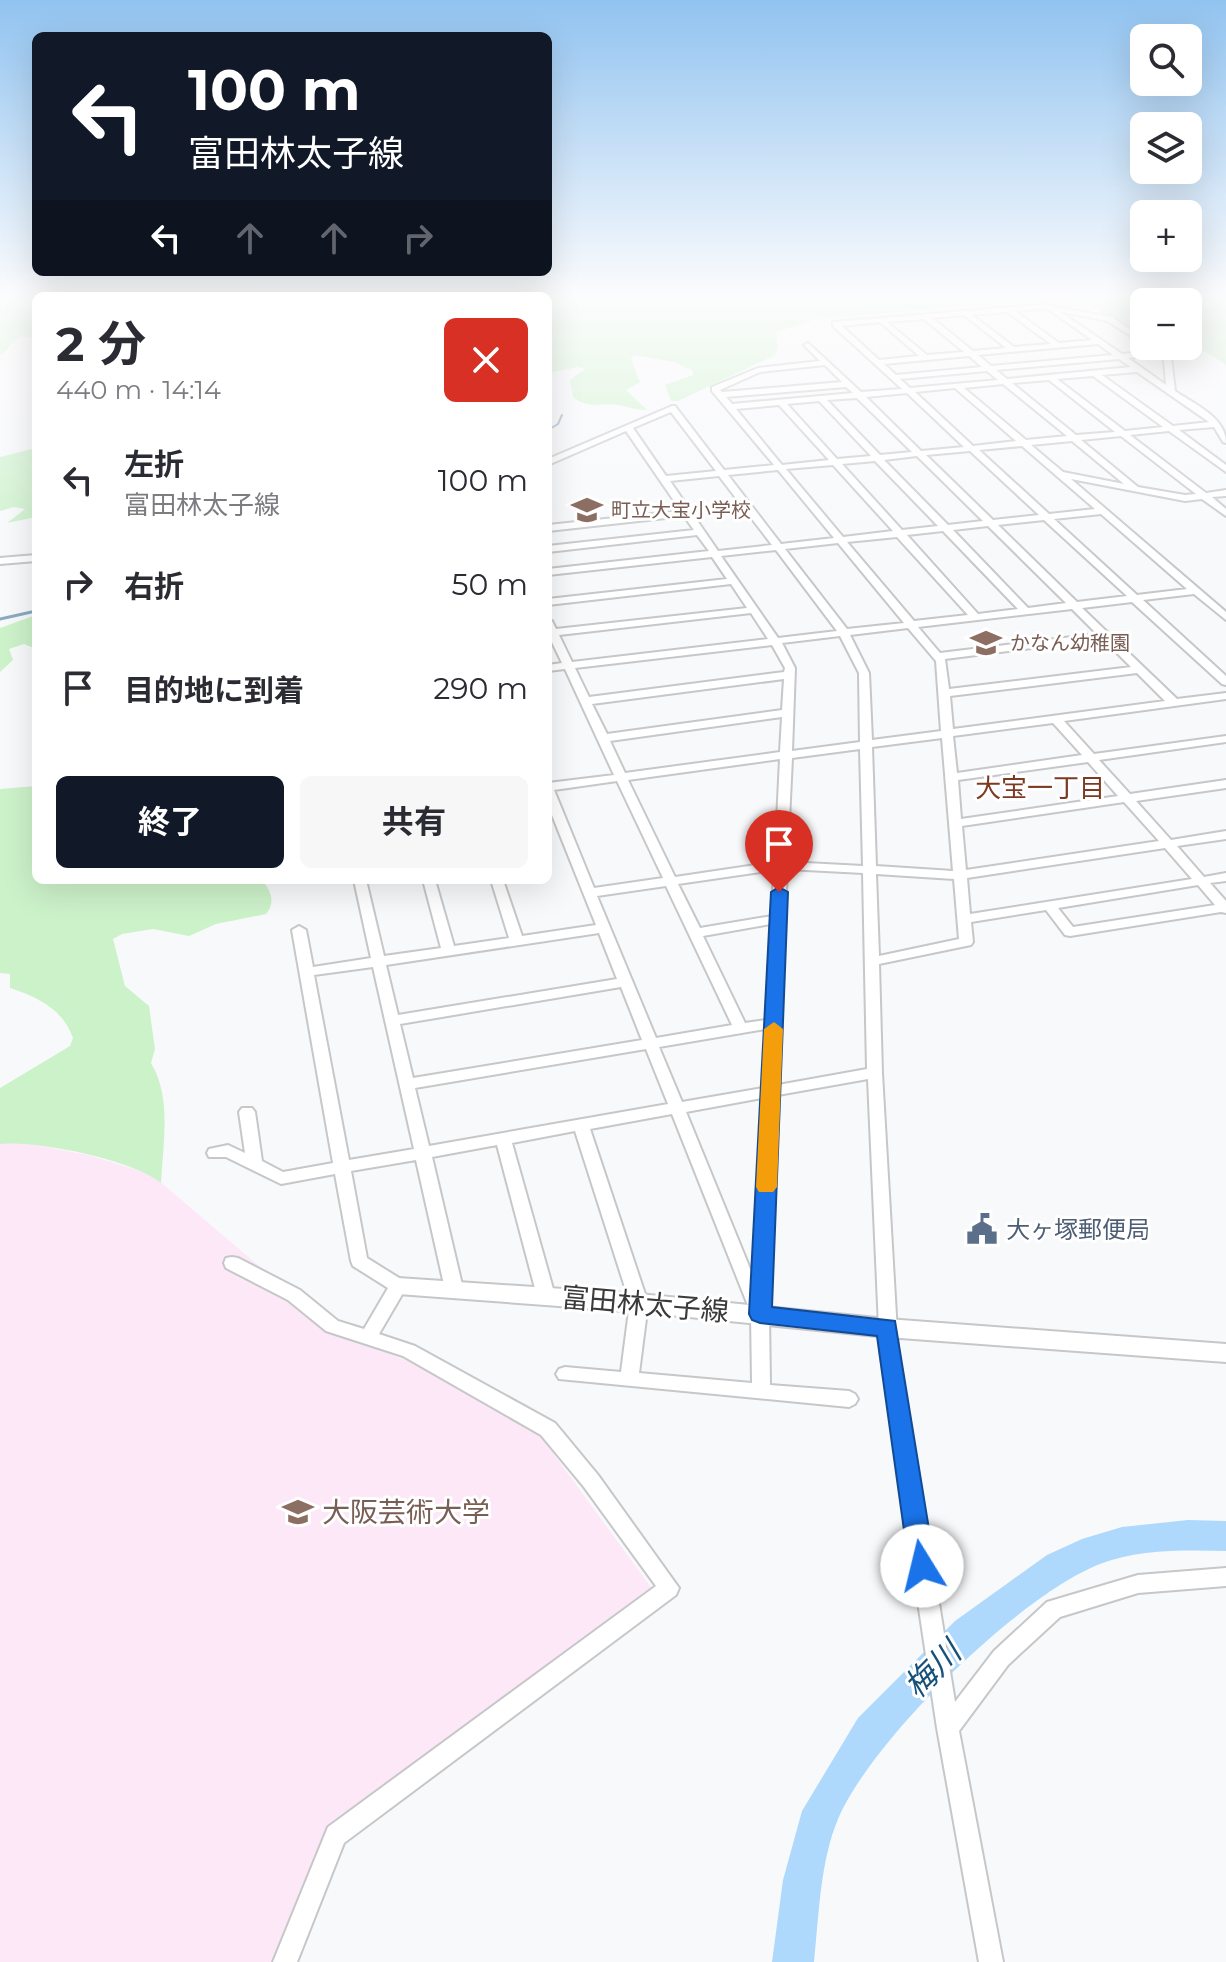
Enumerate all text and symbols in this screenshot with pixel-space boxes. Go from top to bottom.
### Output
map controls [1130,24,1202,360]
button: search [1130,24,1202,96]
text: 100 m [188,56,361,124]
icon: left [56,64,160,168]
button: layers [1130,112,1202,184]
text: 富田林太子線 [188,131,404,175]
button: + [1130,200,1202,272]
icon: left [144,216,188,260]
icon: ahead [228,216,272,260]
icon: ahead [312,216,356,260]
icon: right [396,216,440,260]
button: − [1130,288,1202,360]
text: 2 分 [56,315,146,373]
button: close [444,318,528,402]
text: 440 m · 14:14 [56,374,221,406]
text: 左折 [124,446,184,483]
icon: left [56,458,100,502]
text: 100 m [438,462,528,499]
text: 富田林太子線 [124,489,280,521]
school or university icon: 町立大宝小学校 [570,493,604,527]
place label: 町立大宝小学校 [611,498,751,522]
icon: right [56,562,100,606]
text: 50 m [451,566,528,603]
text: 右折 [124,568,184,605]
school or university icon: かなん幼稚園 [969,626,1003,660]
place label: かなん幼稚園 [1010,631,1130,655]
icon: arrive [56,666,100,710]
text: 290 m [433,670,528,707]
text: 目的地に到着 [124,672,304,709]
district label: 大宝一丁目 [975,772,1105,804]
button: 終了 [56,776,284,868]
button: 共有 [300,776,528,868]
pin [745,810,813,892]
icon: arrive [757,822,801,866]
public building icon: 大ヶ塚郵便局 [965,1212,999,1246]
place label: 大ヶ塚郵便局 [1006,1215,1150,1244]
street label: 富田林太子線 [560,1280,730,1328]
school or university icon: 大阪芸術大学 [281,1495,315,1529]
place label: 大阪芸術大学 [322,1495,490,1529]
position arrow [880,1524,964,1608]
water label: 梅川 [896,1630,971,1705]

